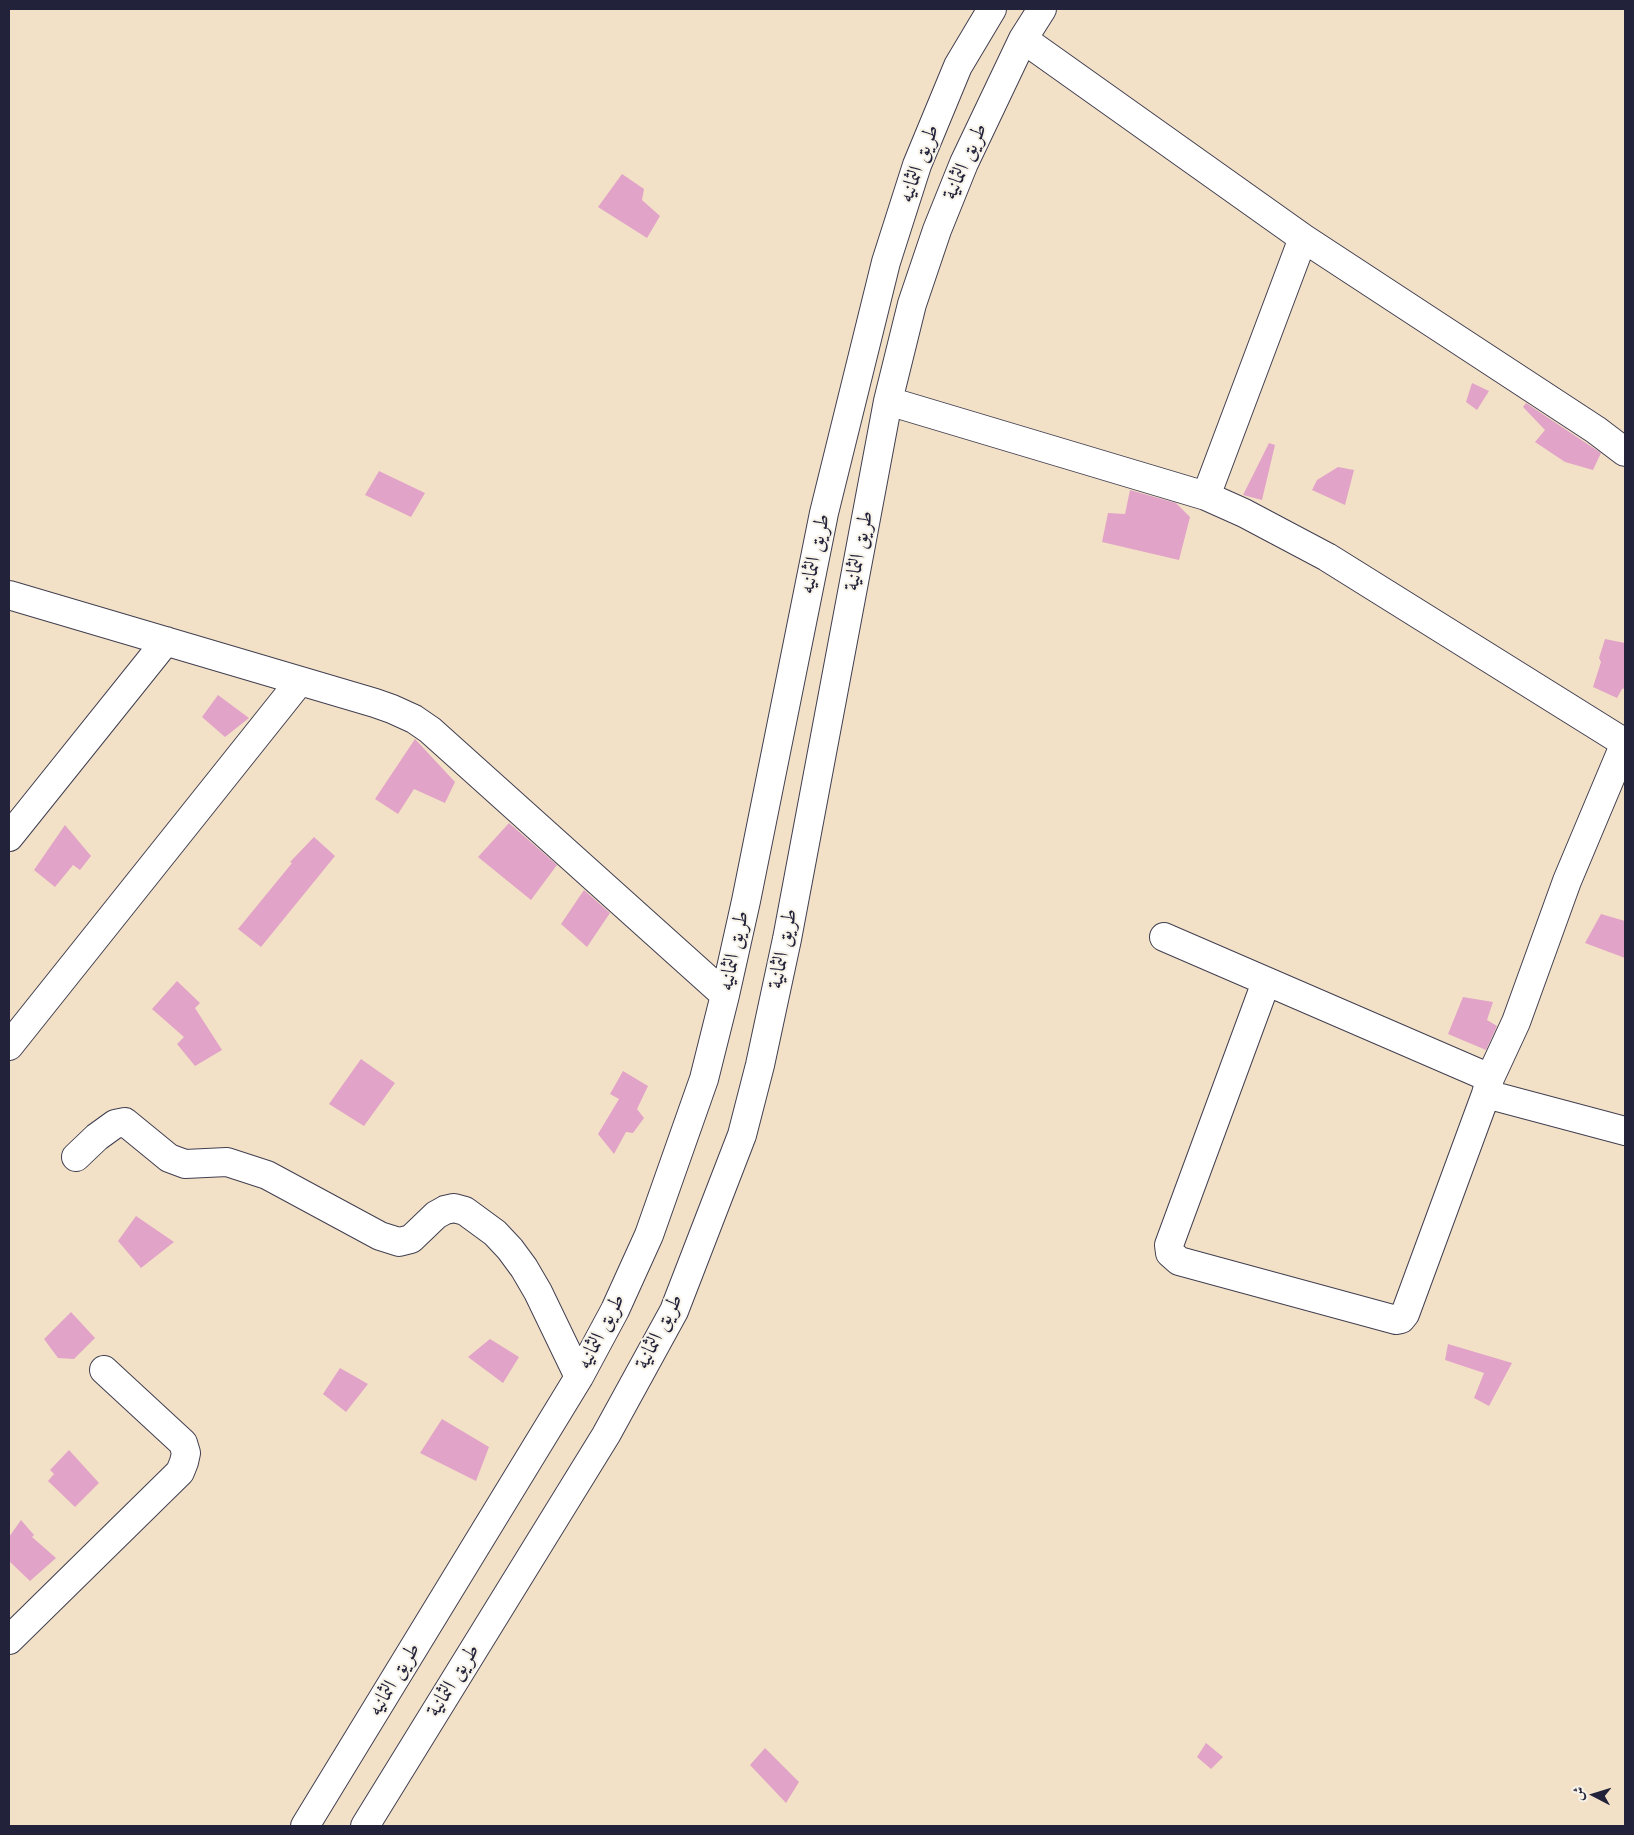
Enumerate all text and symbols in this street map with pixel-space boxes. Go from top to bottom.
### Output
street label: طريق الثمانية [938,120,994,204]
street label: طريق الثمانيه [894,122,946,206]
street label: طريق الثمانية [840,509,880,593]
street label: طريق الثمانيه [795,512,837,596]
street label: طريق الثمانية [764,907,804,991]
street label: طريق الثمانيه [714,909,756,993]
street label: طريق الثمانيه [572,1290,632,1374]
street label: طريق الثمانية [630,1290,690,1374]
street label: طريق الثمانيه [363,1639,427,1721]
street label: طريق الثمانية [422,1640,486,1722]
north arrow [1569,1770,1619,1820]
text: ش [1568,1786,1589,1801]

